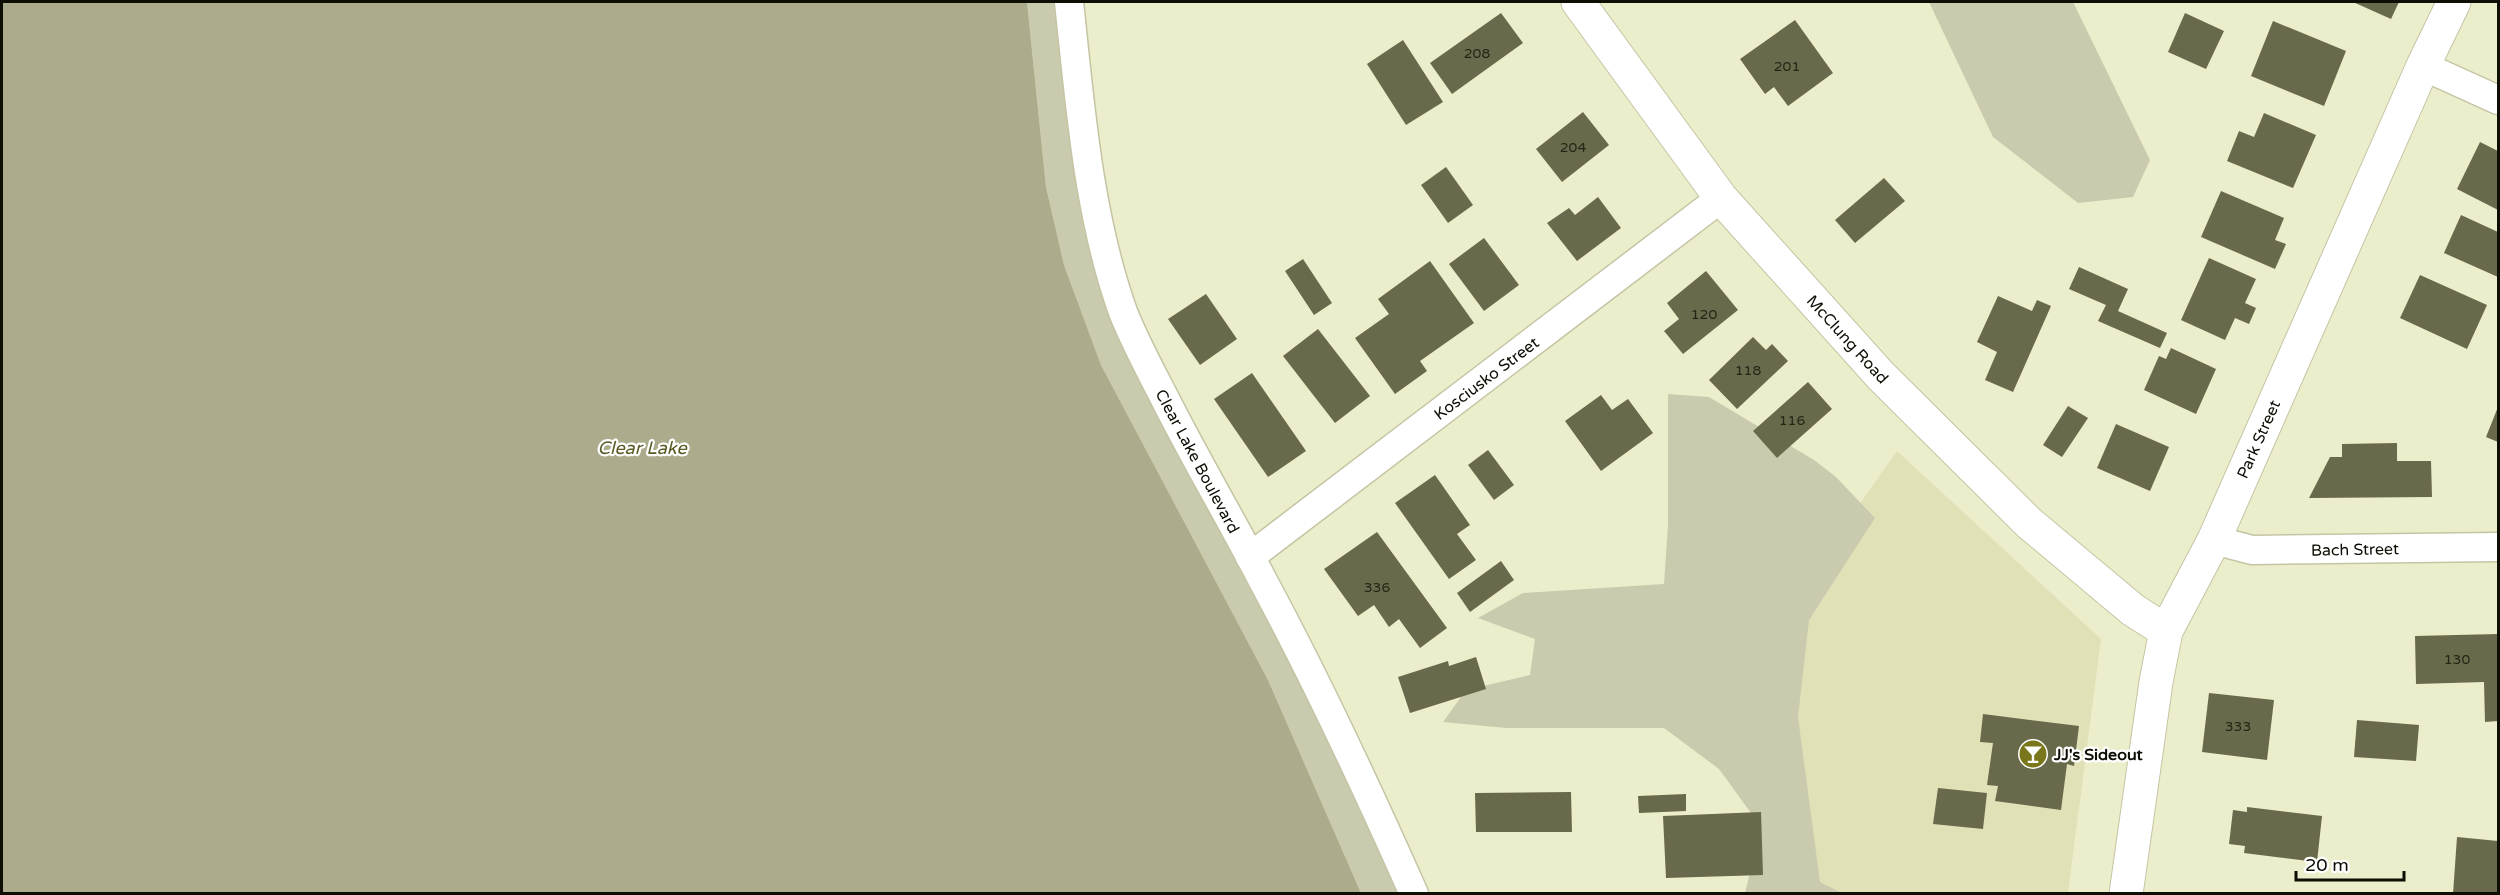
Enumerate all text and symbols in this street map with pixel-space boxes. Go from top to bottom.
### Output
house number: 208 [1464,45,1490,62]
house number: 201 [1774,58,1800,75]
house number: 204 [1560,139,1586,156]
street label: McClung Road [1802,291,1892,388]
house number: 120 [1691,306,1717,323]
street label: Kosciusko Street [1430,333,1543,425]
house number: 118 [1735,362,1761,379]
street label: Clear Lake Boulevard [1151,386,1244,537]
street label: Park Street [2233,397,2285,482]
house number: 116 [1779,412,1805,429]
water label: Clear Lake [597,437,687,459]
street label: Bach Street [2311,539,2399,561]
house number: 336 [1364,579,1390,596]
house number: 130 [2444,651,2470,668]
house number: 333 [2225,718,2251,735]
bar icon: JJ's Sideout [2017,738,2049,770]
place label: JJ's Sideout [2053,745,2144,765]
scale bar [2296,844,2404,882]
text: 20 m [2305,854,2349,876]

